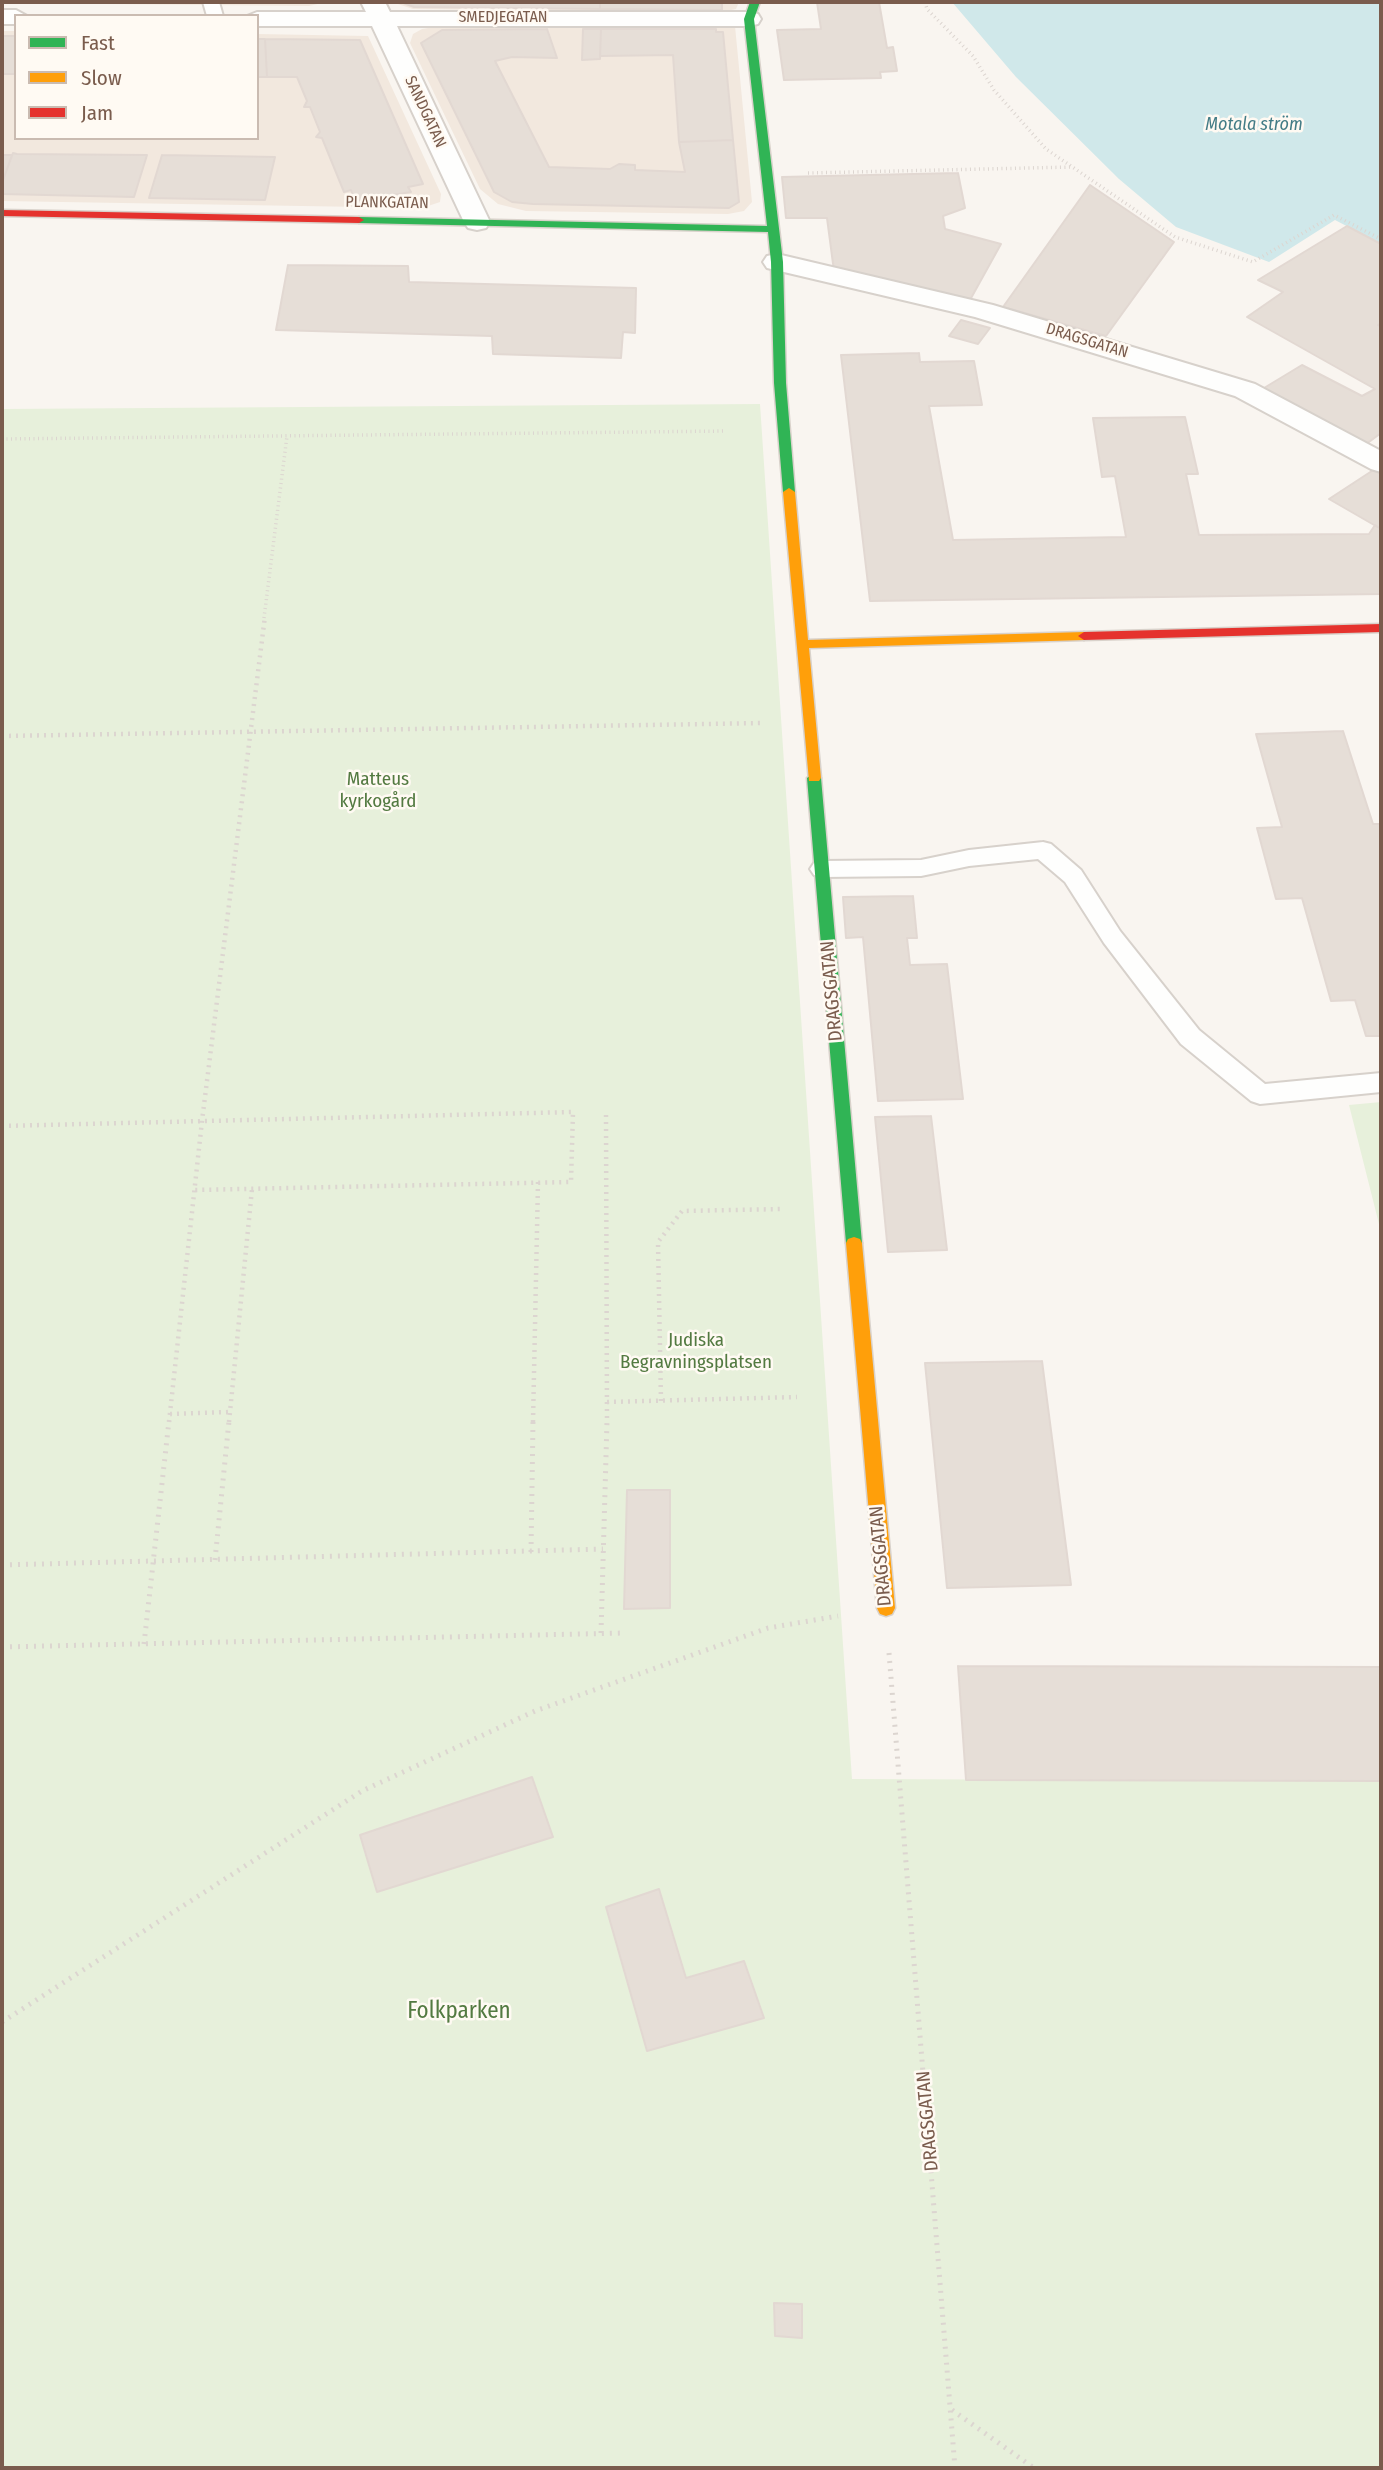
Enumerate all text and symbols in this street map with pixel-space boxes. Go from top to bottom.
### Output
street label: SMEDJEGATAN [458,8,548,28]
legend [14,14,259,140]
text: Fast [81,30,115,56]
text: Slow [81,65,122,91]
street label: SANDGATAN [400,73,450,151]
text: Jam [81,100,113,126]
water label: Motala ström [1205,114,1303,136]
street label: PLANKGATAN [345,193,429,213]
street label: DRAGSGATAN [1044,319,1130,363]
park label: Matteus kyrkogård [340,769,416,813]
street label: DRAGSGATAN [816,940,848,1042]
park label: Judiska Begravningsplatsen [620,1330,772,1374]
street label: DRAGSGATAN [865,1505,897,1607]
park label: Folkparken [407,1998,511,2026]
street label: DRAGSGATAN [912,2070,944,2172]

